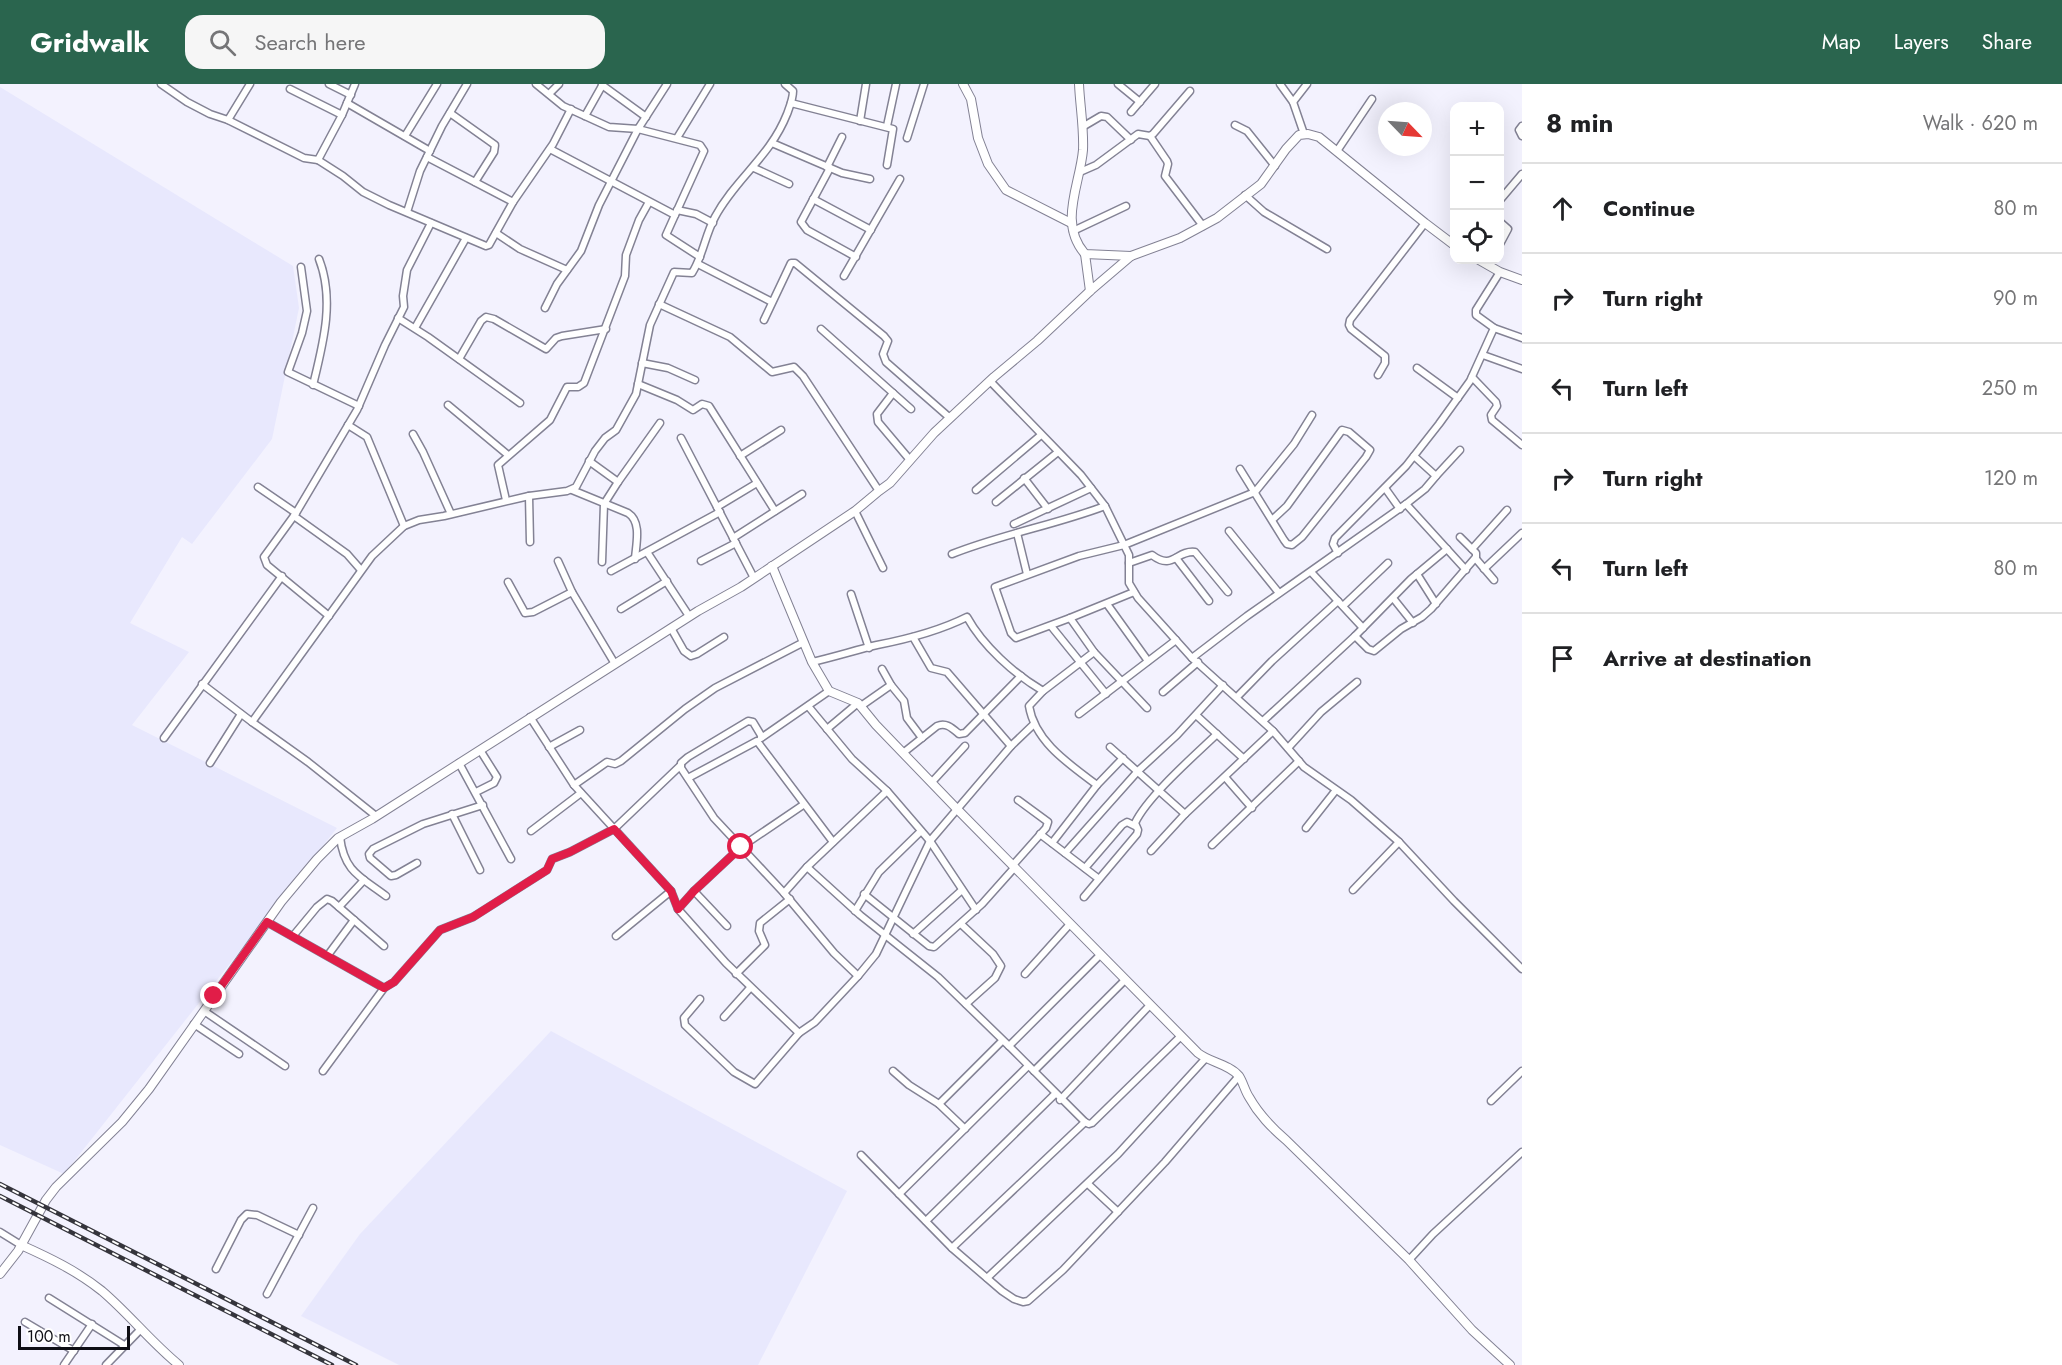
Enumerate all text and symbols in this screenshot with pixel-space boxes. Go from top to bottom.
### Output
search box [185,15,605,69]
text: Gridwalk [30,22,149,63]
icon: search [206,26,239,59]
text: Search here [254,26,366,58]
text: Map [1822,27,1861,57]
text: Layers [1894,27,1949,57]
text: Share [1982,27,2032,57]
north arrow [1378,102,1432,156]
map controls [1450,102,1504,264]
button: + [1450,102,1504,156]
text: 8 min [1546,104,1614,142]
text: Walk · 620 m [1923,109,2038,138]
button: − [1450,156,1504,210]
icon: ahead [1546,192,1579,225]
text: Continue [1603,192,1695,224]
text: 80 m [1993,194,2038,223]
button: locate [1450,210,1504,264]
icon: right [1546,282,1579,315]
text: Turn right [1603,282,1703,314]
text: 90 m [1993,284,2038,313]
icon: left [1546,372,1579,405]
text: Turn left [1603,372,1688,404]
text: 250 m [1982,374,2038,403]
icon: right [1546,462,1579,495]
text: Turn right [1603,462,1703,494]
text: 120 m [1984,464,2038,493]
icon: left [1546,552,1579,585]
text: Turn left [1603,552,1688,584]
text: 80 m [1993,554,2038,583]
icon: arrive [1546,642,1579,675]
text: Arrive at destination [1603,642,1812,674]
route start [727,833,753,859]
route end [200,982,226,1008]
scale bar [18,1323,130,1350]
text: 100 m [27,1325,71,1348]

